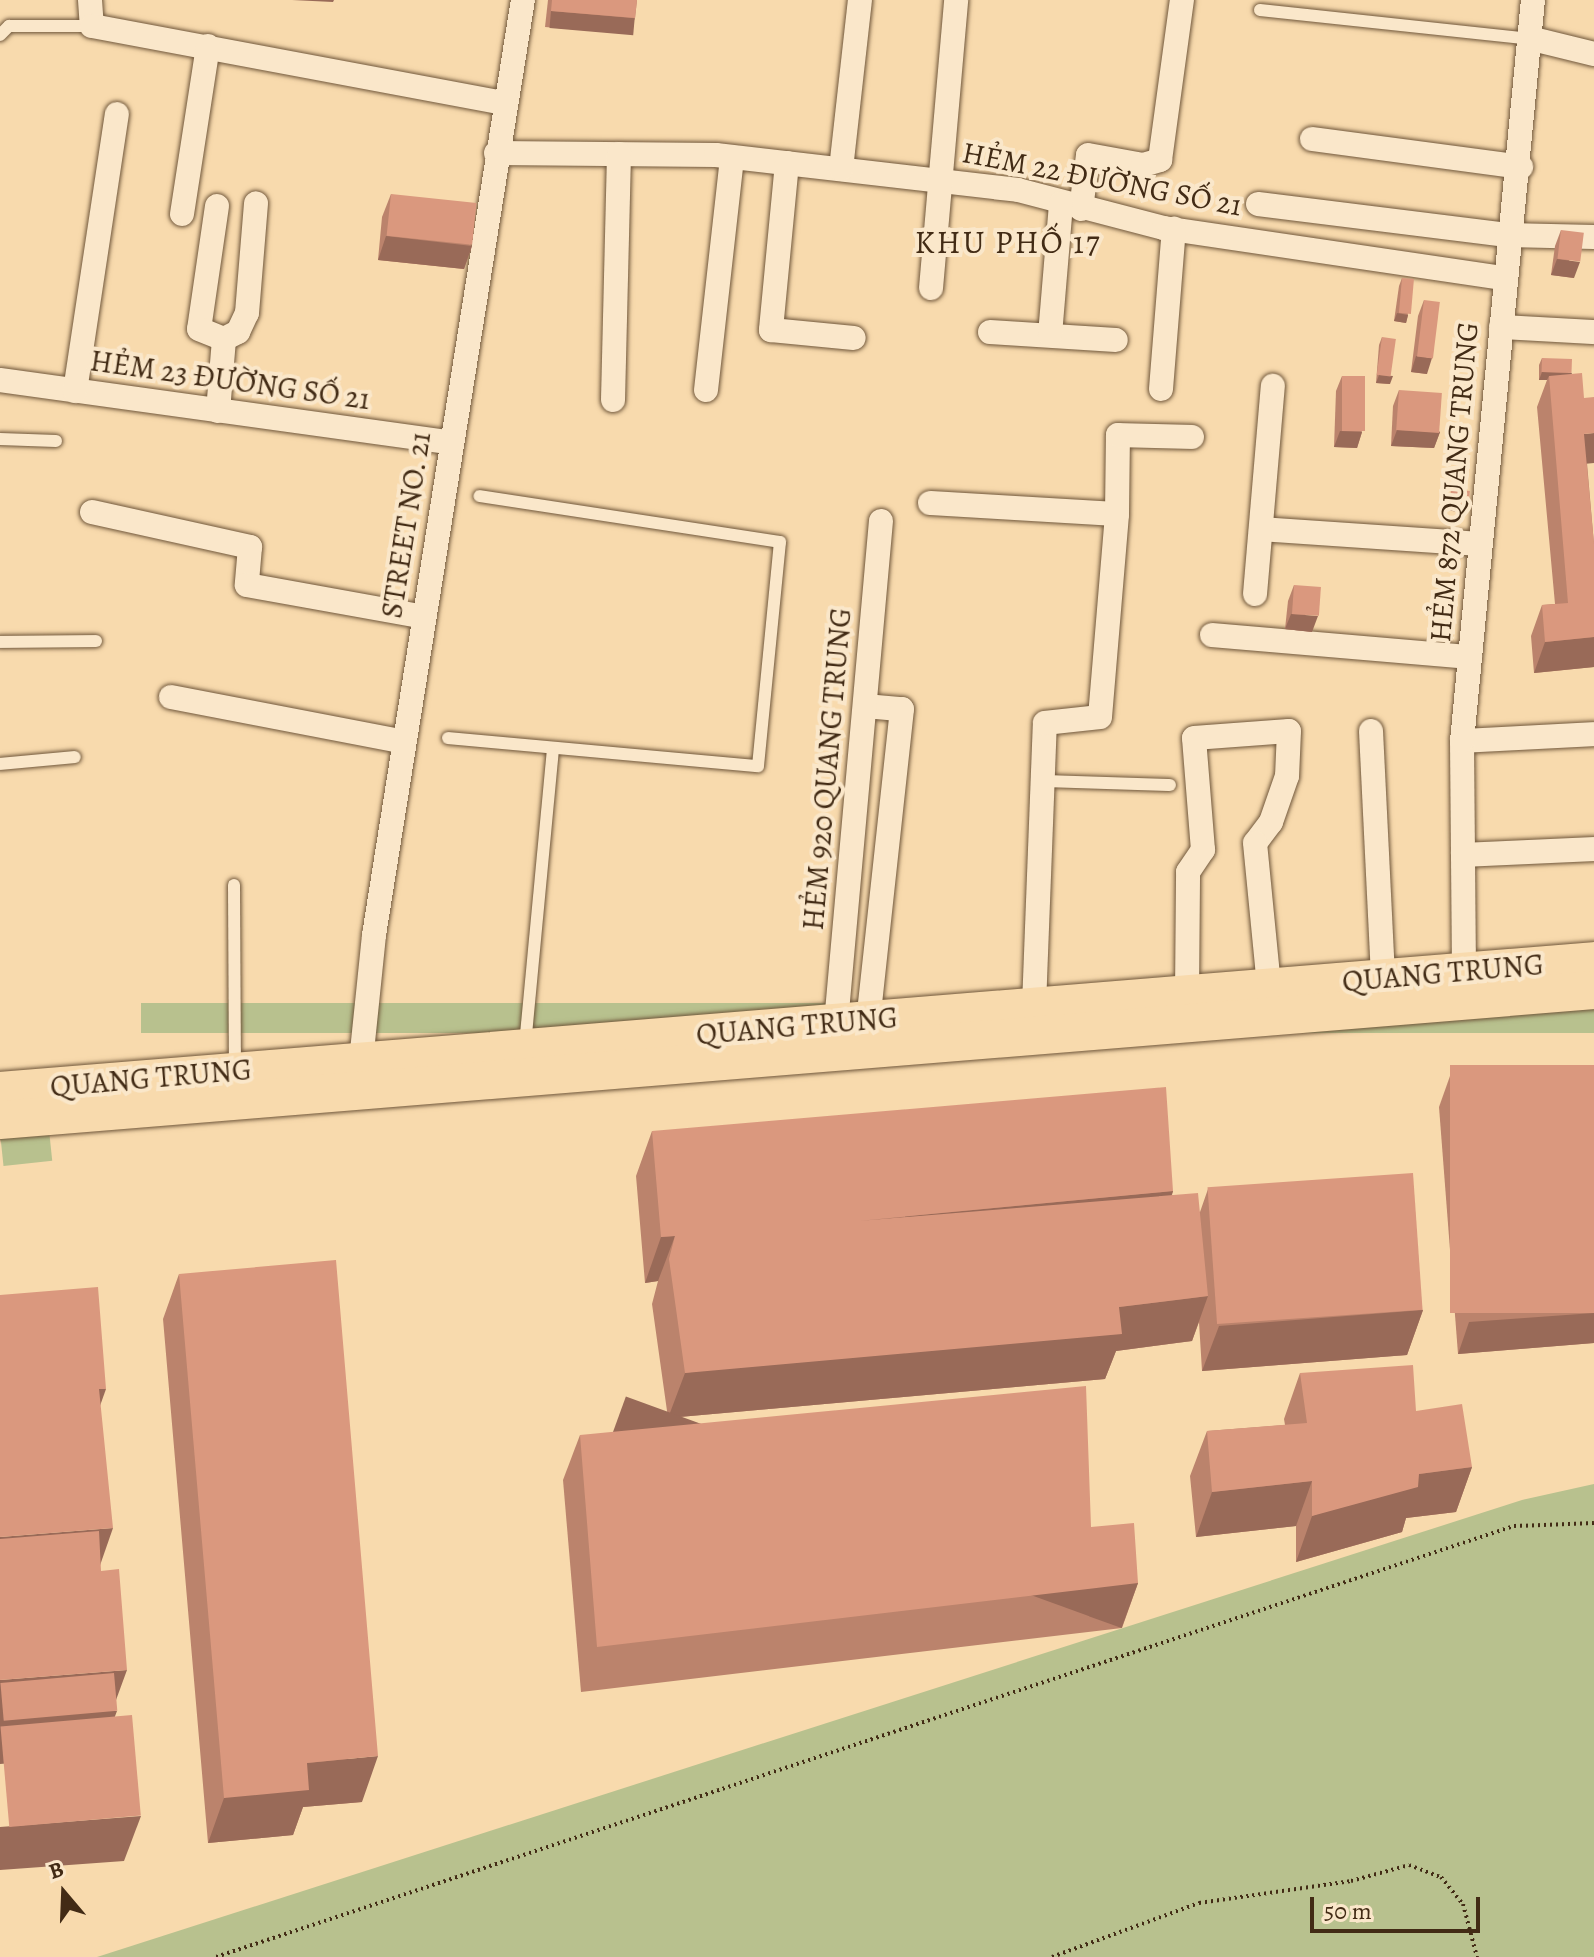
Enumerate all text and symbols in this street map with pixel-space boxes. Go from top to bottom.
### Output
street label: HẺM 22 ĐƯỜNG SỐ 21 [959,134,1245,224]
district label: KHU PHỐ 17 [915,223,1101,261]
street label: HẺM 872 QUANG TRUNG [1422,320,1486,644]
street label: HẺM 23 ĐƯỜNG SỐ 21 [88,343,372,417]
street label: STREET NO. 21 [373,429,439,621]
street label: HẺM 920 QUANG TRUNG [795,606,859,932]
street label: QUANG TRUNG [1341,946,1545,1000]
street label: QUANG TRUNG [695,999,899,1053]
street label: QUANG TRUNG [49,1051,253,1105]
north arrow [24,1853,104,1933]
text: B [45,1854,68,1887]
scale bar [1314,1881,1484,1931]
text: 50 m [1324,1895,1372,1927]

